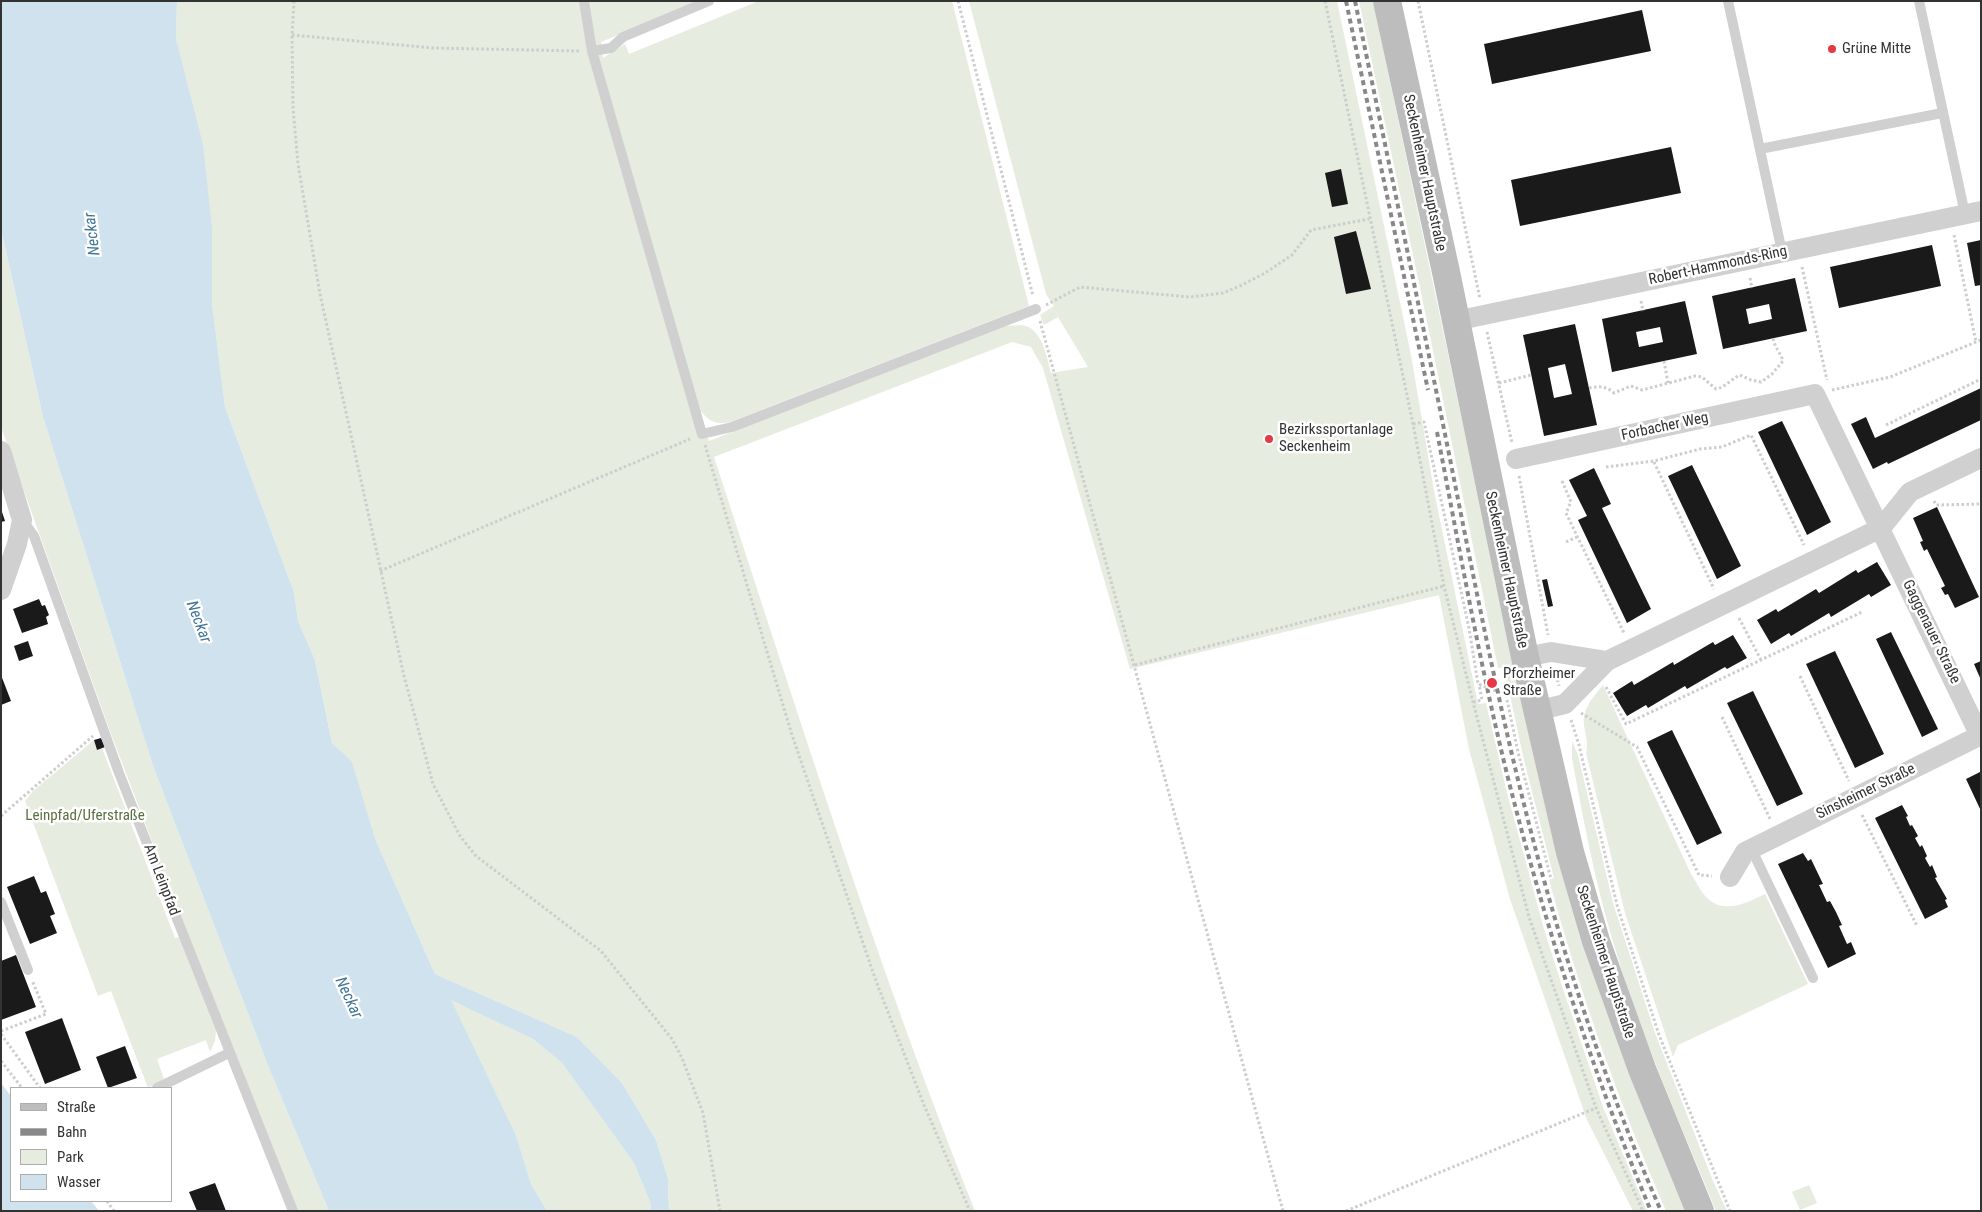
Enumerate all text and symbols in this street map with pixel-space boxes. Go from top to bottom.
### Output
place label: Grüne Mitte [1842,40,1911,58]
marker: Grüne Mitte [1826,43,1838,55]
street label: Seckenheimer Hauptstraße [1399,93,1449,253]
water label: Neckar [81,211,105,257]
street label: Robert-Hammonds-Ring [1647,243,1789,289]
street label: Forbacher Weg [1620,409,1710,445]
place label: Bezirkssportanlage Seckenheim [1279,421,1393,456]
marker: Bezirkssportanlage Seckenheim [1263,433,1275,445]
street label: Seckenheimer Hauptstraße [1481,490,1531,650]
street label: Gaggenauer Straße [1898,577,1964,687]
water label: Neckar [181,598,215,646]
place label: Pforzheimer Straße [1503,665,1575,700]
marker: Pforzheimer Straße [1485,676,1499,690]
street label: Sinsheimer Straße [1814,760,1918,824]
park label: Leinpfad/Uferstraße [25,807,145,825]
street label: Am Leinpfad [139,842,183,918]
street label: Seckenheimer Hauptstraße [1572,883,1638,1041]
water label: Neckar [330,974,366,1022]
legend [10,1087,172,1202]
text: Straße [57,1098,96,1116]
text: Bahn [57,1123,87,1141]
text: Park [57,1148,84,1166]
text: Wasser [57,1173,101,1191]

